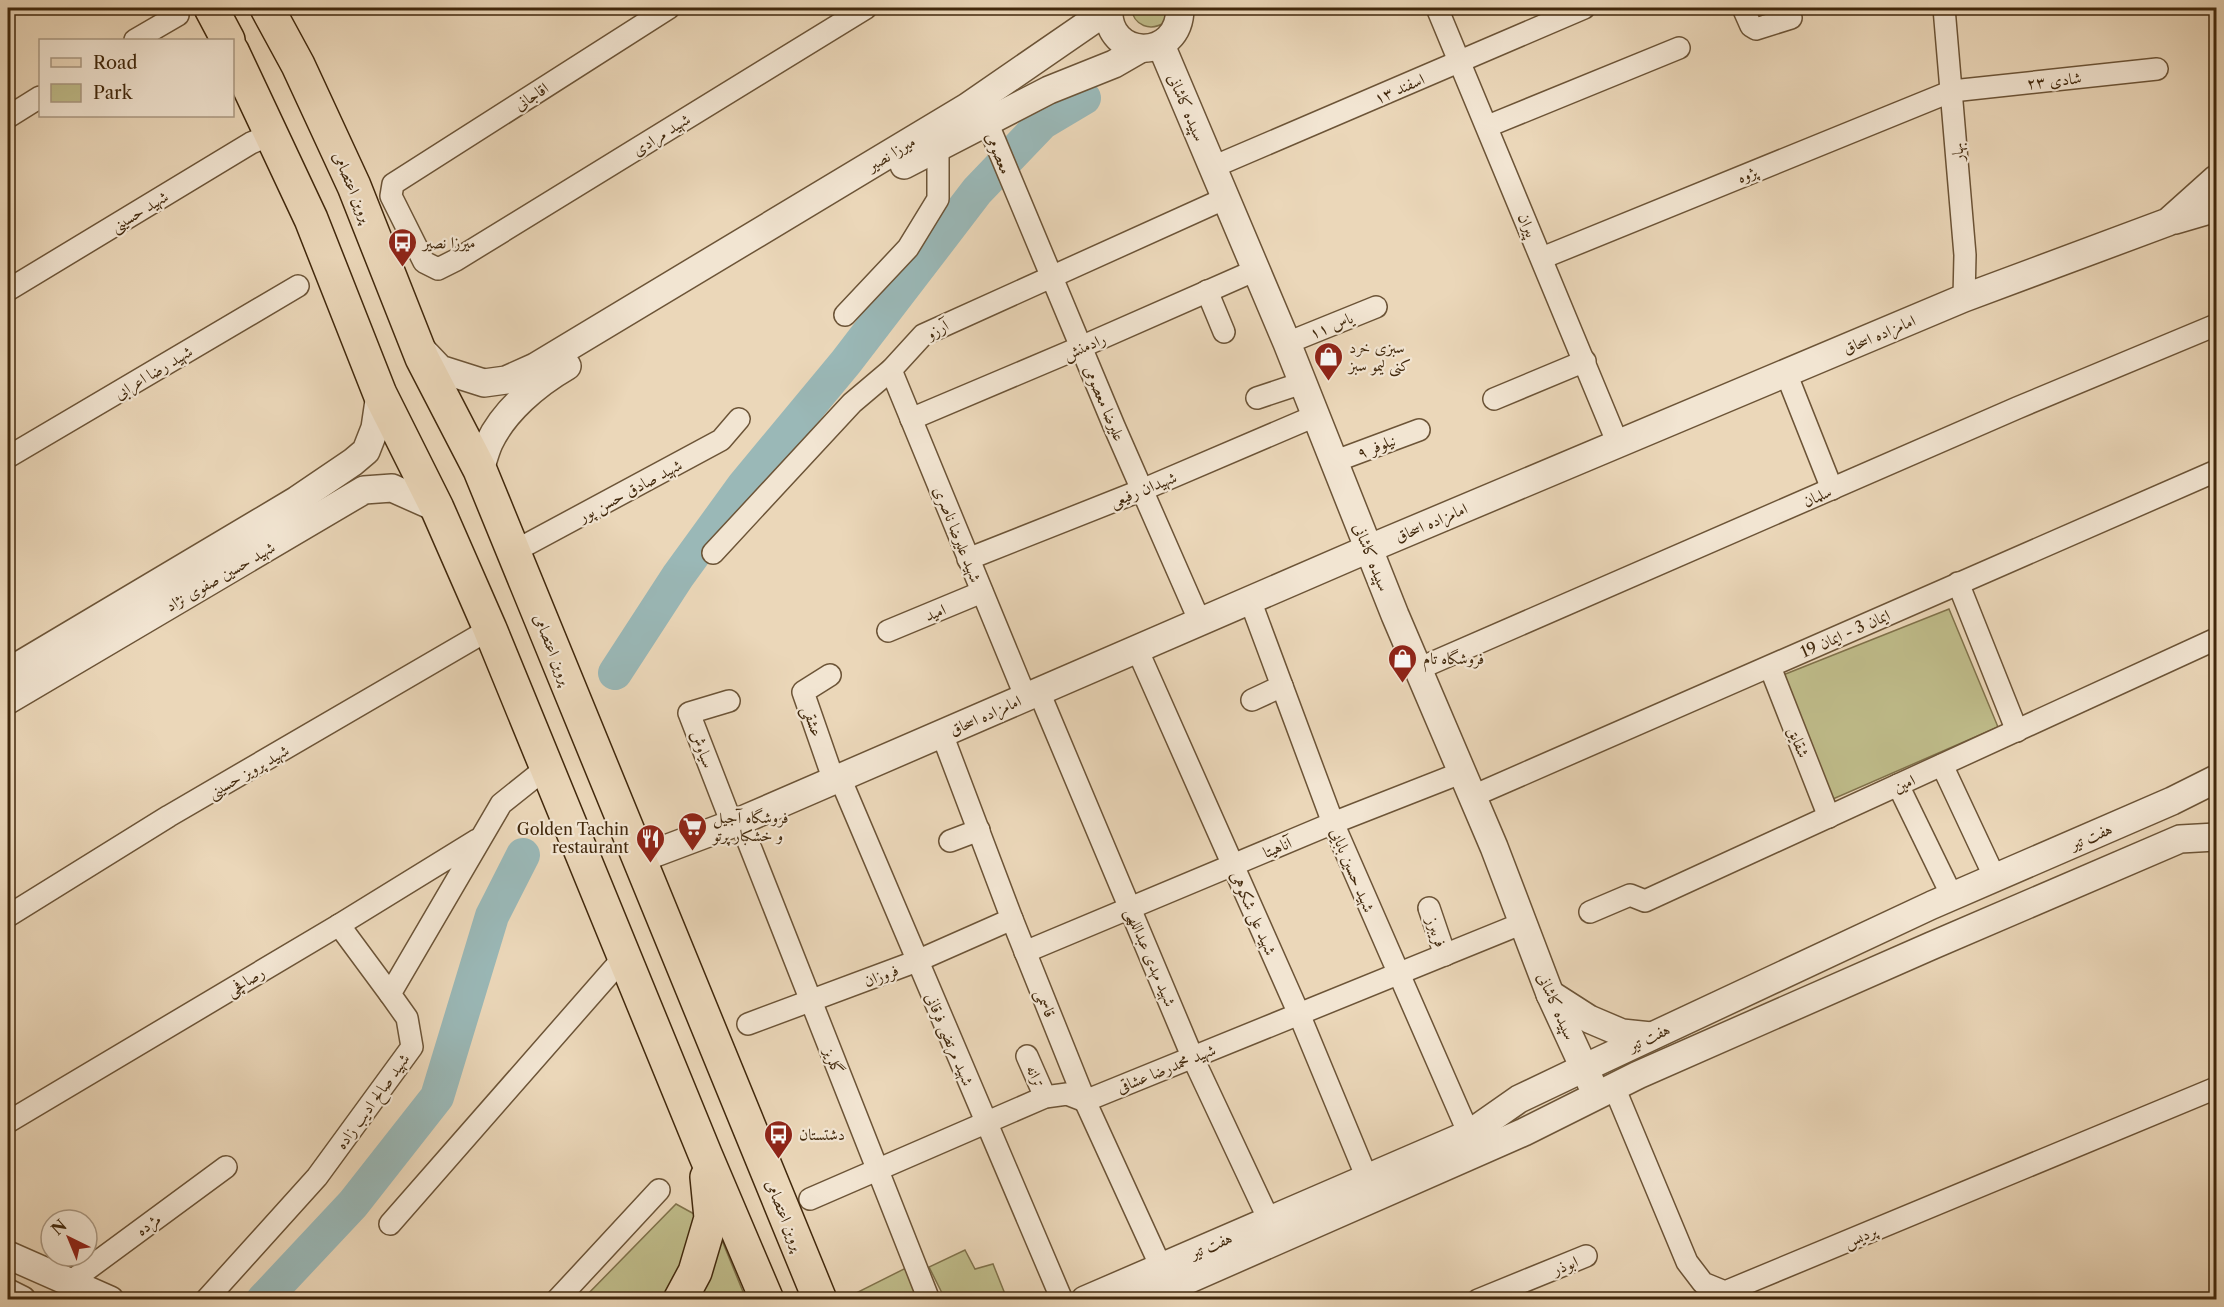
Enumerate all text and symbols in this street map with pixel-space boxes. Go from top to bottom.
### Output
legend [39,39,234,117]
text: Road [93,52,138,74]
street label: شادی ۲۳ [2026,67,2082,93]
street label: اسفند ۱۳ [1371,68,1427,108]
street label: سپیده کاشانی [1162,70,1210,145]
street label: اقاجانی [510,78,552,114]
text: Park [93,82,134,104]
street label: شهید مرادی [628,108,695,161]
street label: معصومی [981,129,1016,177]
street label: میرزا نصیر [862,131,919,176]
street label: بهار [1946,142,1969,164]
street label: پروین اعتصامی [328,149,378,228]
street label: پژوه [1734,160,1762,188]
street label: شهید حسینی [107,186,172,238]
street label: پیران [1512,210,1542,242]
bus stop icon: میرزا نصیر [386,226,418,268]
place label: میرزا نصیر [421,232,476,252]
street label: یاس ۱۱ [1306,307,1357,344]
street label: امامزاده اسحاق [1840,310,1919,360]
street label: آرزو [921,314,953,344]
street label: رادمنش [1060,328,1109,365]
place label: سبزی خرد کنی لیمو سبز [1347,337,1411,377]
shop icon: سبزی خرد کنی لیمو سبز [1312,340,1344,382]
street label: شهید رضا اعرابی [110,341,197,405]
street label: علیرضا معصومی [1079,362,1130,444]
street label: نیلوفر ۹ [1354,429,1399,463]
street label: شهید صادق حسن پور [573,454,686,528]
street label: شهیدان رفیعی [1107,467,1180,513]
street label: سلمان [1799,481,1835,511]
street label: شهید علیرضا ناصری [929,483,986,585]
street label: امامزاده اسحاق [1392,498,1471,548]
street label: سپیده کاشانی [1347,520,1395,595]
street label: شهید حسین صفوی نژاد [162,537,279,616]
street label: امید [921,599,949,625]
street label: ایمان 3 - ایمان 19 [1797,604,1893,662]
street label: پروین اعتصامی [529,611,577,690]
shop icon: فروشگاه تام [1386,642,1418,684]
place label: فروشگاه تام [1423,648,1484,673]
street label: امامزاده اسحاق [946,690,1025,742]
street label: عشقی [797,703,828,740]
street label: شقایق [1783,724,1814,761]
street label: سیاوش [687,727,719,771]
street label: شهید پرویز حسینی [204,740,293,804]
street label: امین [1890,769,1918,797]
place label: فروشگاه آجیل و خشکبار پرتو [711,807,788,846]
supermarket icon: فروشگاه آجیل و خشکبار پرتو [676,810,708,852]
street label: هفت تیر [2065,818,2115,854]
place label: Golden Tachin restaurant [517,819,629,857]
restaurant icon: Golden Tachin restaurant [634,822,666,864]
street label: شهید حسین بابایی [1325,825,1380,916]
street label: آناهیتا [1260,832,1296,862]
street label: شهید علی شکوهی [1225,868,1281,959]
street label: شهید مهدی عبداللهی [1119,905,1181,1010]
street label: فریبرز [1421,912,1451,950]
street label: فروزان [861,959,902,992]
street label: رصافچی [222,962,269,1002]
street label: سپیده کاشانی [1531,969,1581,1044]
street label: قاسمی [1029,986,1061,1021]
street label: شهید مرتضی فرقانی [920,989,979,1089]
street label: هفت تیر [1623,1019,1673,1056]
street label: شهید محمدرضا عشاقی [1114,1039,1219,1098]
street label: گلریز [818,1043,848,1078]
street label: شهید صالح ادیب زاده [330,1049,417,1155]
street label: ترانه [1022,1062,1050,1090]
bus stop icon: دشتستان [762,1118,794,1160]
place label: دشتستان [799,1124,845,1144]
street label: پروین اعتصامی [761,1177,809,1256]
north arrow [39,1208,99,1268]
street label: مژده [132,1208,166,1241]
text: N [47,1215,71,1239]
street label: پردیس [1841,1219,1882,1253]
street label: هفت تیر [1185,1227,1235,1263]
street label: ابوذر [1548,1251,1581,1281]

